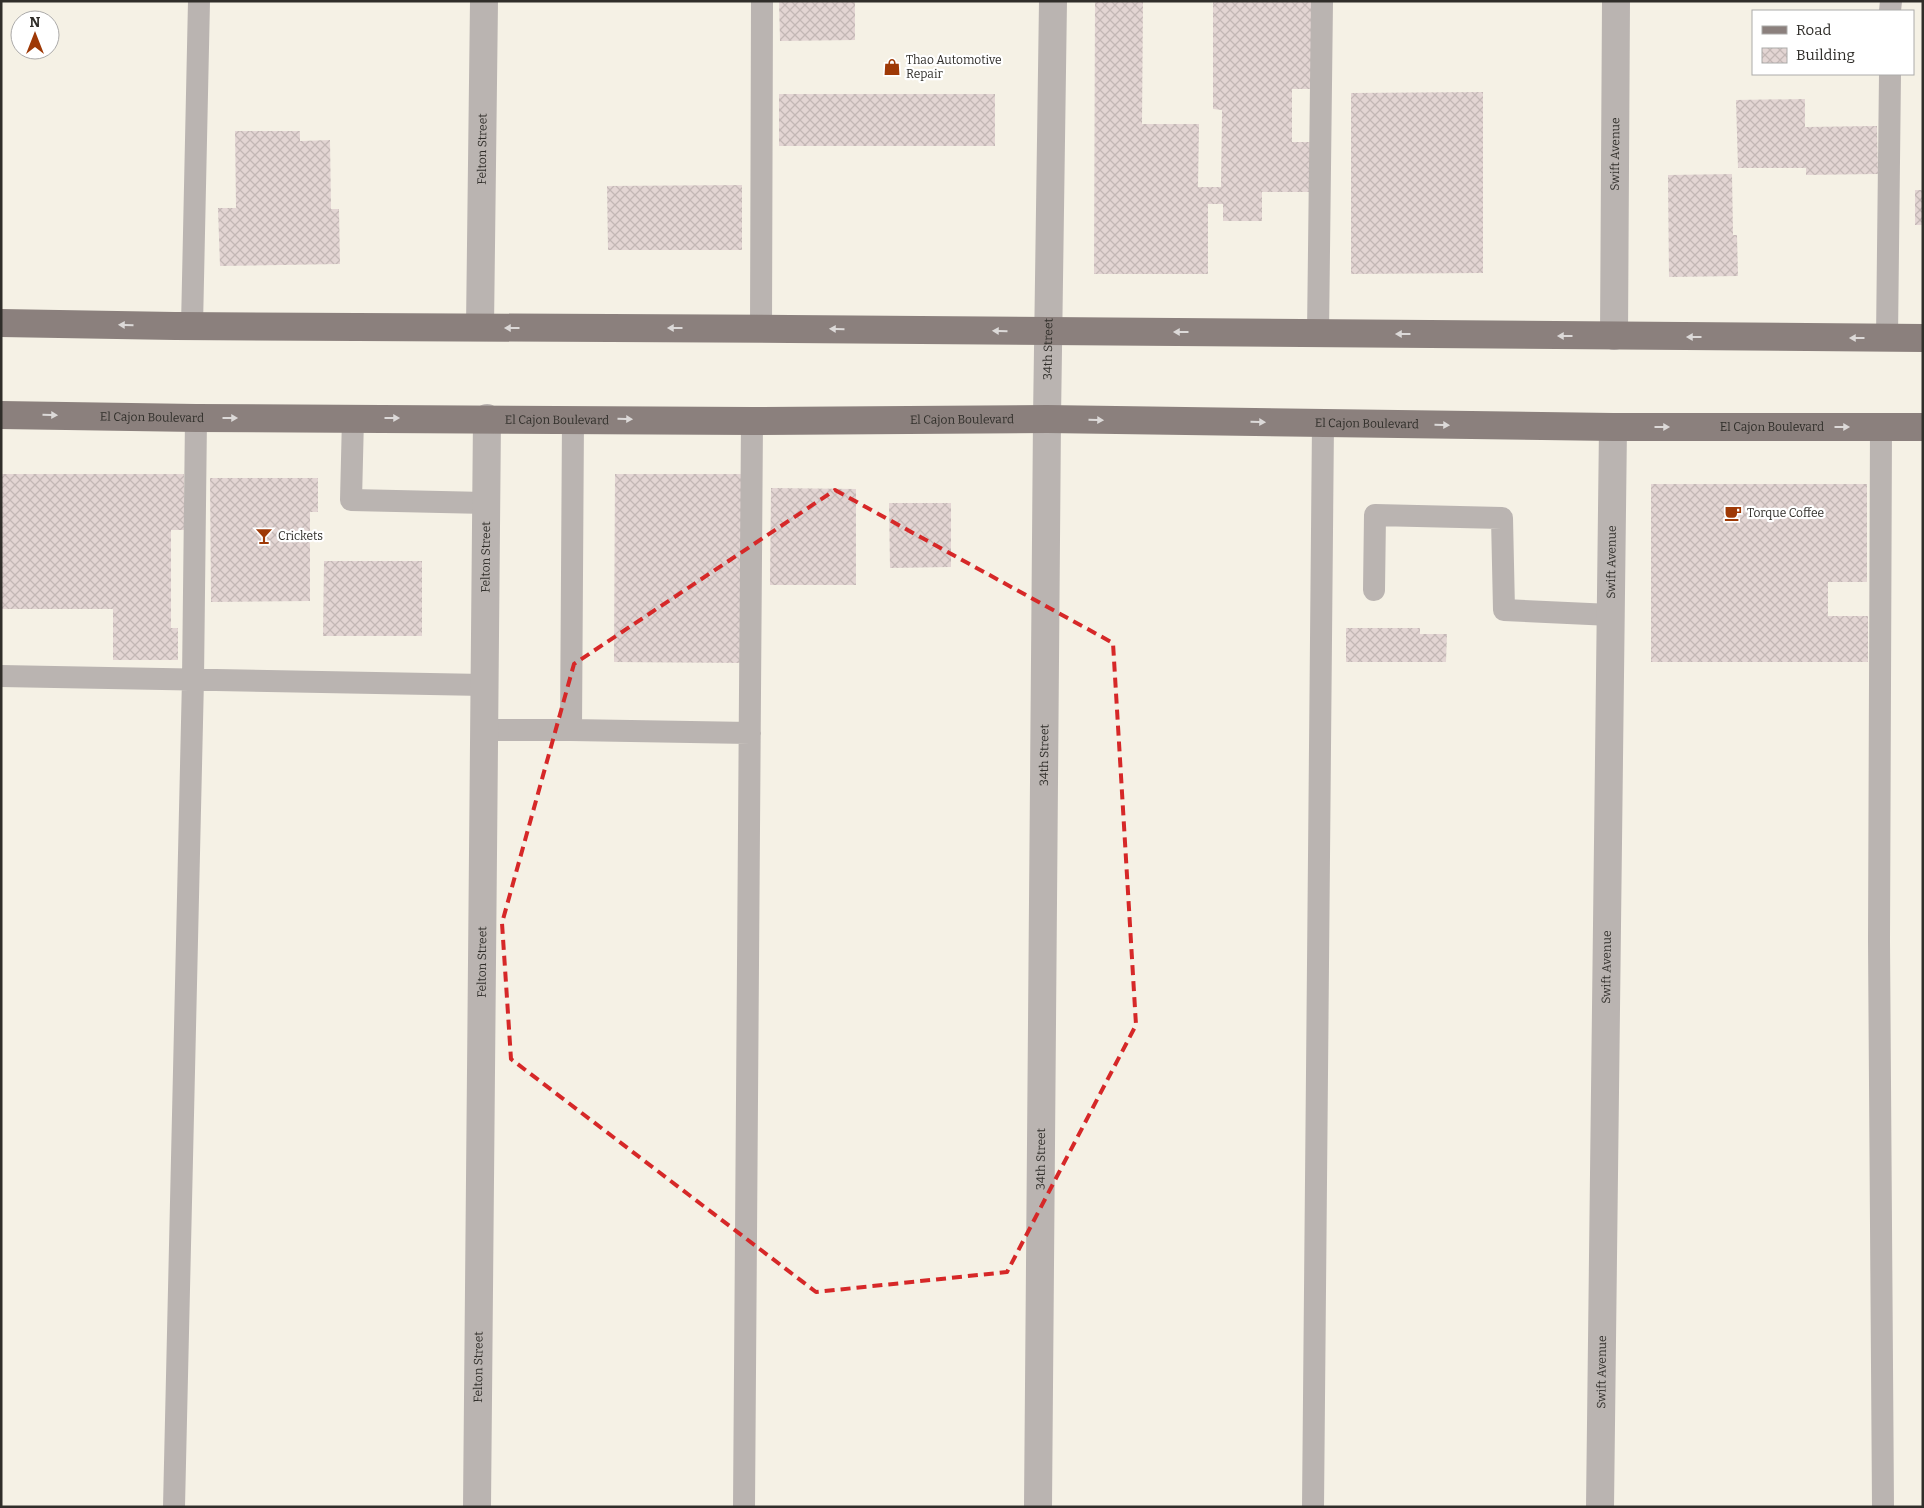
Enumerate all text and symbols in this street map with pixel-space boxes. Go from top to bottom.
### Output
north arrow [10,10,60,60]
legend [1752,10,1914,75]
text: N [30,14,41,31]
text: Road [1796,21,1831,39]
text: Building [1796,46,1855,64]
place label: Thao Automotive Repair [906,53,1002,81]
shop icon: Thao Automotive Repair [882,57,902,77]
street label: Felton Street [475,113,490,185]
street label: Swift Avenue [1608,117,1622,191]
street label: 34th Street [1041,317,1055,380]
one-way arrow [118,321,134,329]
one-way arrow [504,323,520,331]
one-way arrow [666,324,682,332]
one-way arrow [829,325,845,333]
one-way arrow [991,327,1007,335]
one-way arrow [1173,328,1189,336]
one-way arrow [1394,330,1410,338]
one-way arrow [1557,332,1573,340]
one-way arrow [1686,333,1702,341]
one-way arrow [1848,334,1864,342]
street label: El Cajon Boulevard [100,410,204,425]
one-way arrow [42,411,58,419]
street label: El Cajon Boulevard [910,412,1014,427]
street label: El Cajon Boulevard [505,413,609,427]
one-way arrow [222,414,238,422]
one-way arrow [385,414,401,422]
one-way arrow [617,415,633,423]
one-way arrow [1088,416,1104,424]
street label: El Cajon Boulevard [1315,416,1419,431]
one-way arrow [1250,419,1266,427]
street label: El Cajon Boulevard [1720,420,1824,434]
one-way arrow [1434,421,1450,429]
one-way arrow [1654,423,1670,431]
one-way arrow [1834,423,1850,431]
cafe icon: Torque Coffee [1723,503,1743,523]
place label: Torque Coffee [1747,506,1824,520]
street label: Felton Street [478,521,493,593]
street label: Swift Avenue [1604,525,1619,599]
bar icon: Crickets [254,526,274,546]
place label: Crickets [278,529,323,543]
street label: 34th Street [1037,723,1051,786]
street label: Felton Street [475,926,489,998]
street label: Swift Avenue [1599,930,1614,1004]
street label: 34th Street [1034,1127,1048,1190]
street label: Felton Street [471,1331,486,1403]
street label: Swift Avenue [1594,1335,1609,1409]

